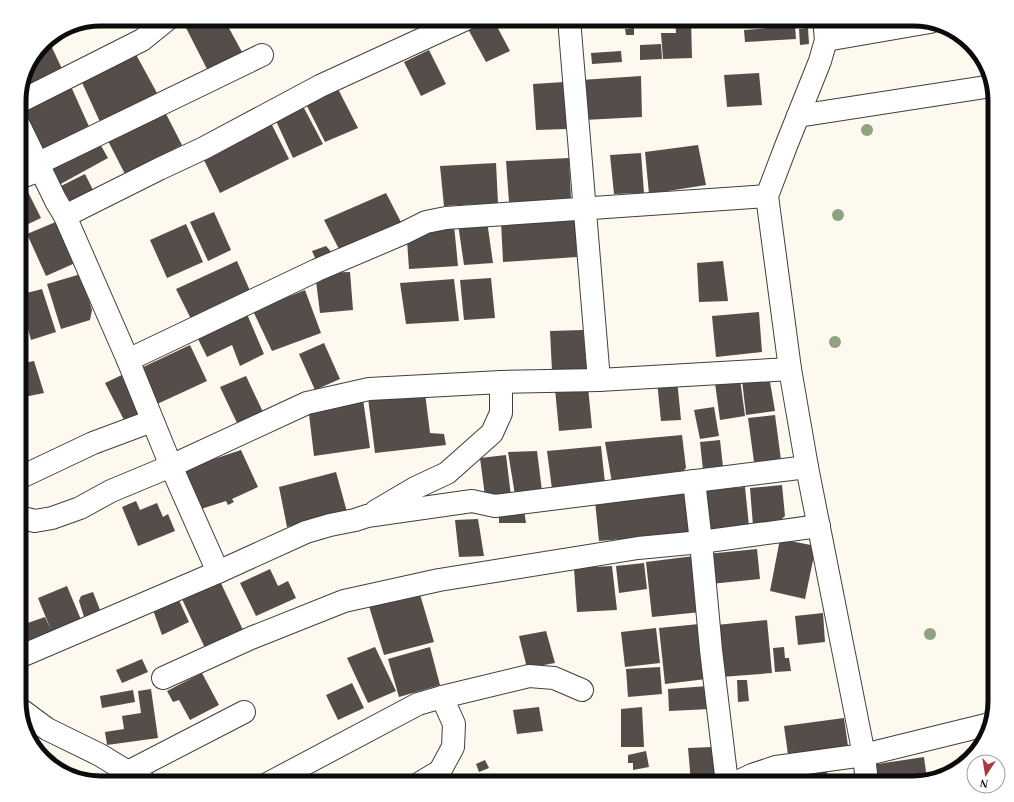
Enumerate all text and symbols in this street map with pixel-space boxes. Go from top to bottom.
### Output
north arrow [966,754,1006,794]
text: N [979,777,989,790]

